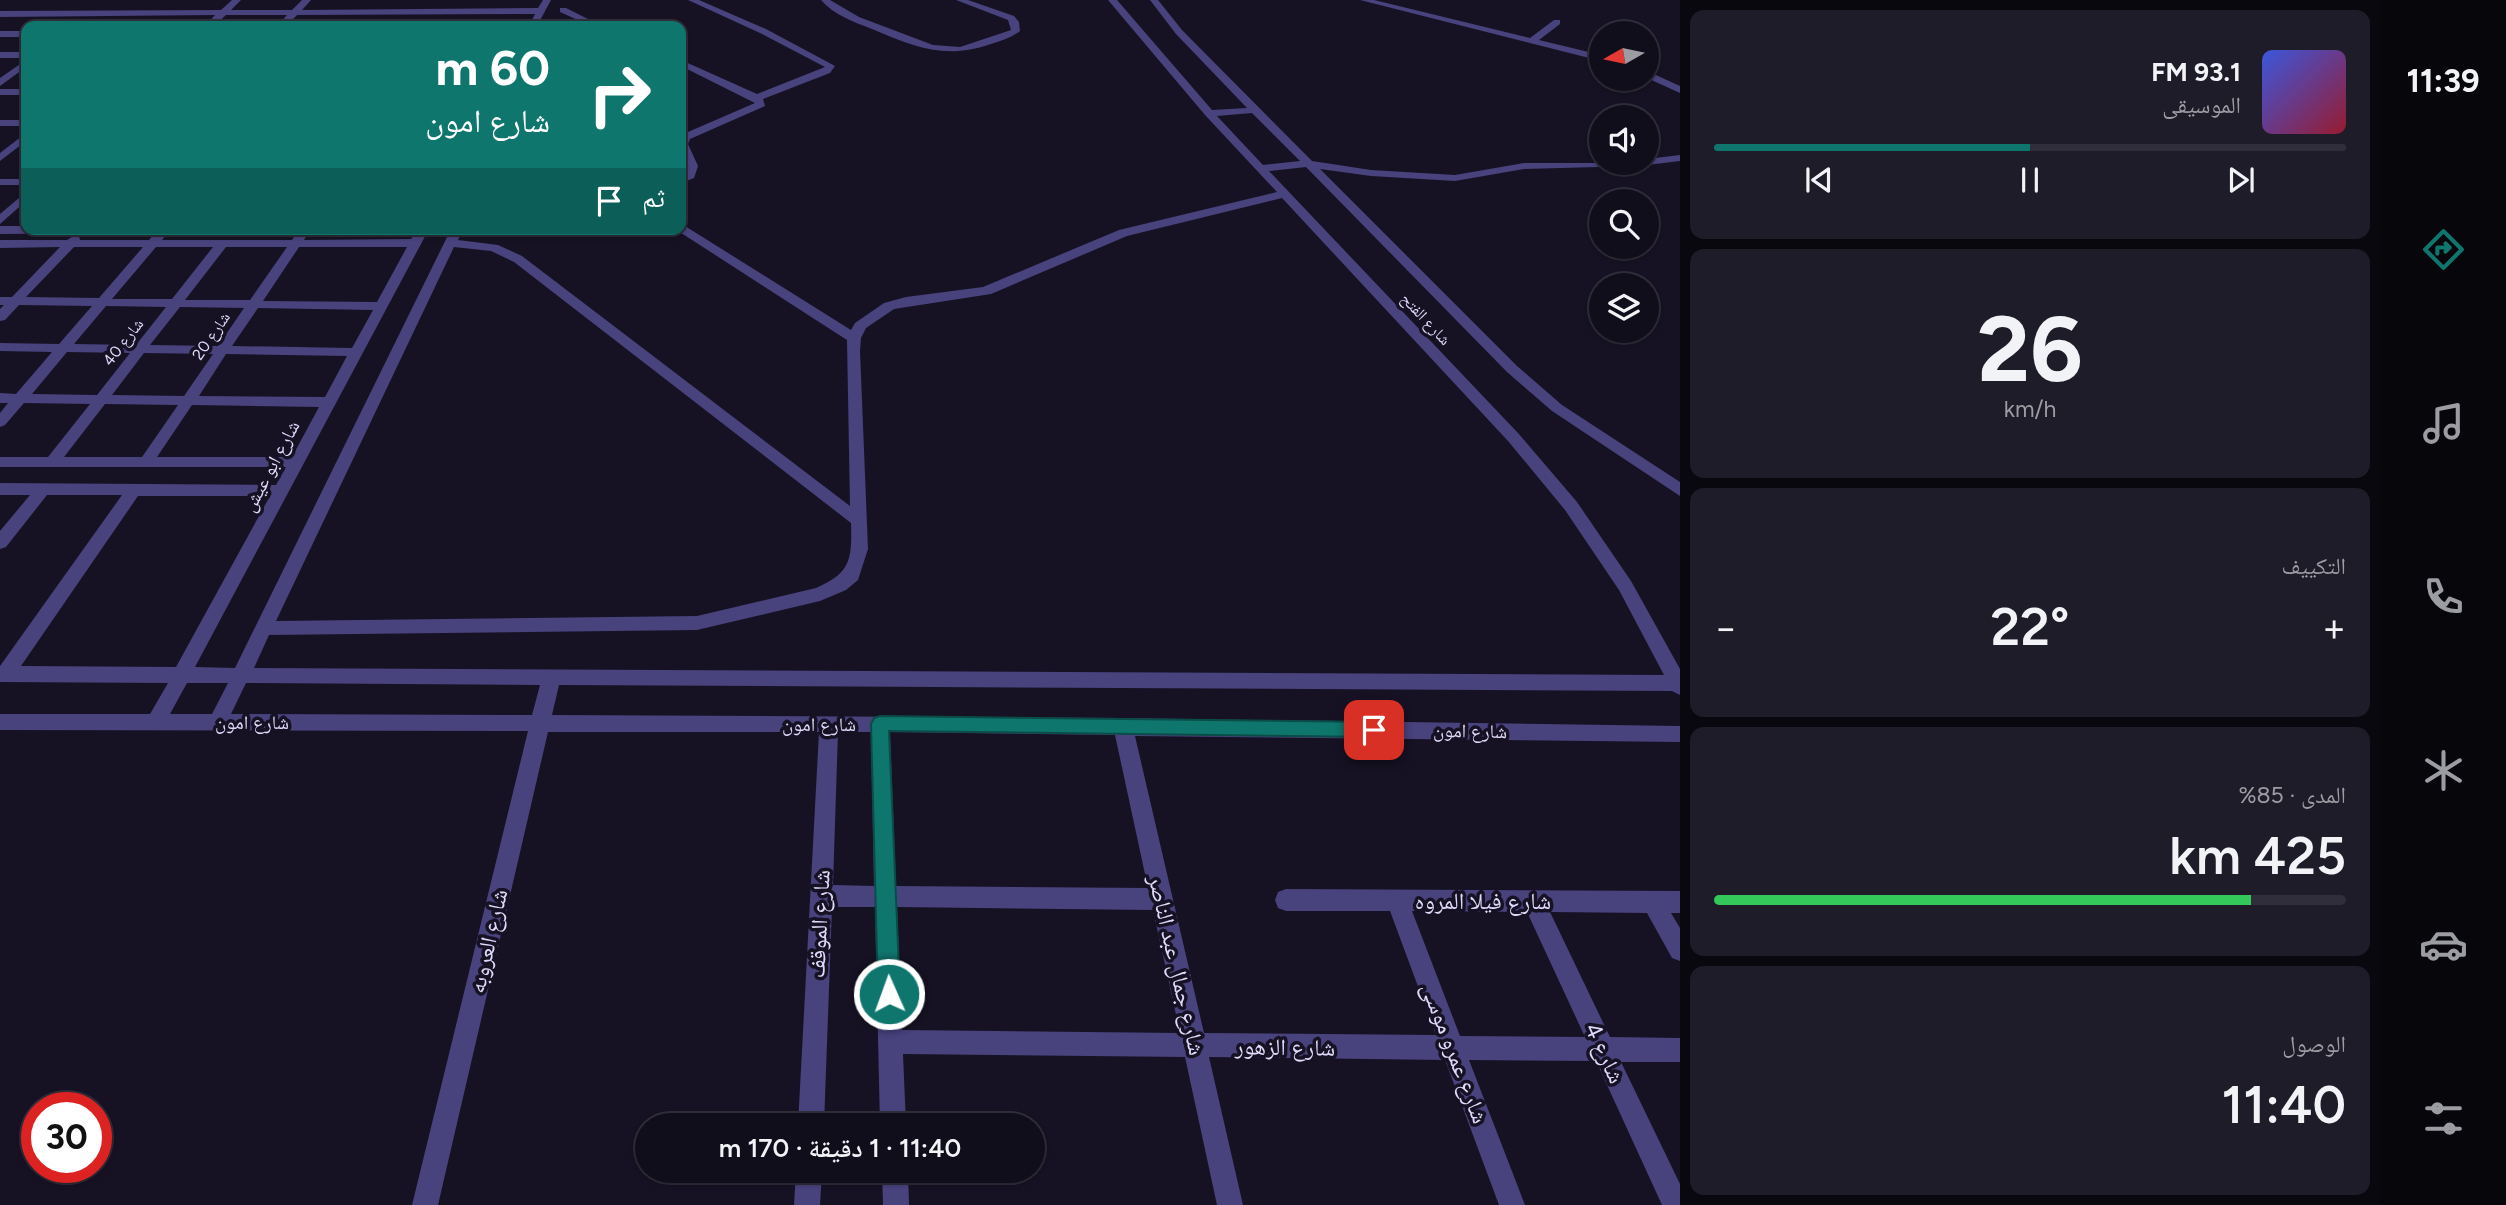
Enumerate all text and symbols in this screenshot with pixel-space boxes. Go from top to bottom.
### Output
north arrow [1589,21,1659,91]
map controls [1589,21,1659,343]
text: 60 m [435,38,550,97]
icon: right [574,49,665,140]
text: 93.1 FM [2151,56,2241,88]
text: 11:39 [2407,62,2480,100]
text: الموسيقى [2162,91,2241,119]
text: شارع امون [425,102,550,140]
button: sound [1589,105,1659,175]
icon: previous [1800,161,1838,199]
icon: pause [2011,161,2049,199]
icon: next [2222,161,2260,199]
icon: arrive [590,182,628,220]
text: ثم [642,182,665,214]
button: search [1589,189,1659,259]
icon: directions [2419,225,2468,274]
button: layers [1589,273,1659,343]
street label: شارع الفتح [1396,289,1455,350]
text: 26 [1977,295,2083,404]
street label: شارع 20 [188,308,235,364]
street label: شارع 40 [99,315,148,370]
text: km/h [2004,395,2056,423]
icon: music [2419,399,2468,448]
street label: شارع ابو عيش [237,416,305,516]
text: التكييف [2281,552,2346,580]
icon: phone [2419,572,2468,621]
text: 22° [1991,596,2069,658]
text: − [1714,605,1738,651]
text: + [2322,605,2346,651]
pin [1344,700,1404,760]
street label: شارع امون [215,711,289,734]
icon: arrive [1355,711,1393,749]
street label: شارع امون [782,713,856,736]
street label: شارع امون [1433,719,1507,743]
icon: climate [2419,746,2468,795]
text: المدى · 85% [2238,781,2346,809]
text: 425 km [2169,825,2346,887]
street label: شارع الموقف [802,869,837,979]
street label: شارع جمال عبد الناصر [1141,871,1211,1058]
street label: شارع العروبه [462,886,515,996]
street label: شارع فيلا المروه [1415,887,1551,916]
icon: car [2419,920,2468,969]
position arrow [852,957,926,1031]
street label: شارع عمرو موسى [1414,979,1495,1128]
street label: شارع 4 [1578,1018,1631,1088]
text: الوصول [2282,1030,2346,1058]
street label: شارع الزهور [1234,1032,1335,1063]
text: 11:40 [2222,1074,2346,1136]
speed limit sign: 30 [21,1092,112,1183]
icon: filters [2419,1094,2468,1143]
text: 11:40 · 1 دقيقة · 170 m [719,1132,961,1164]

